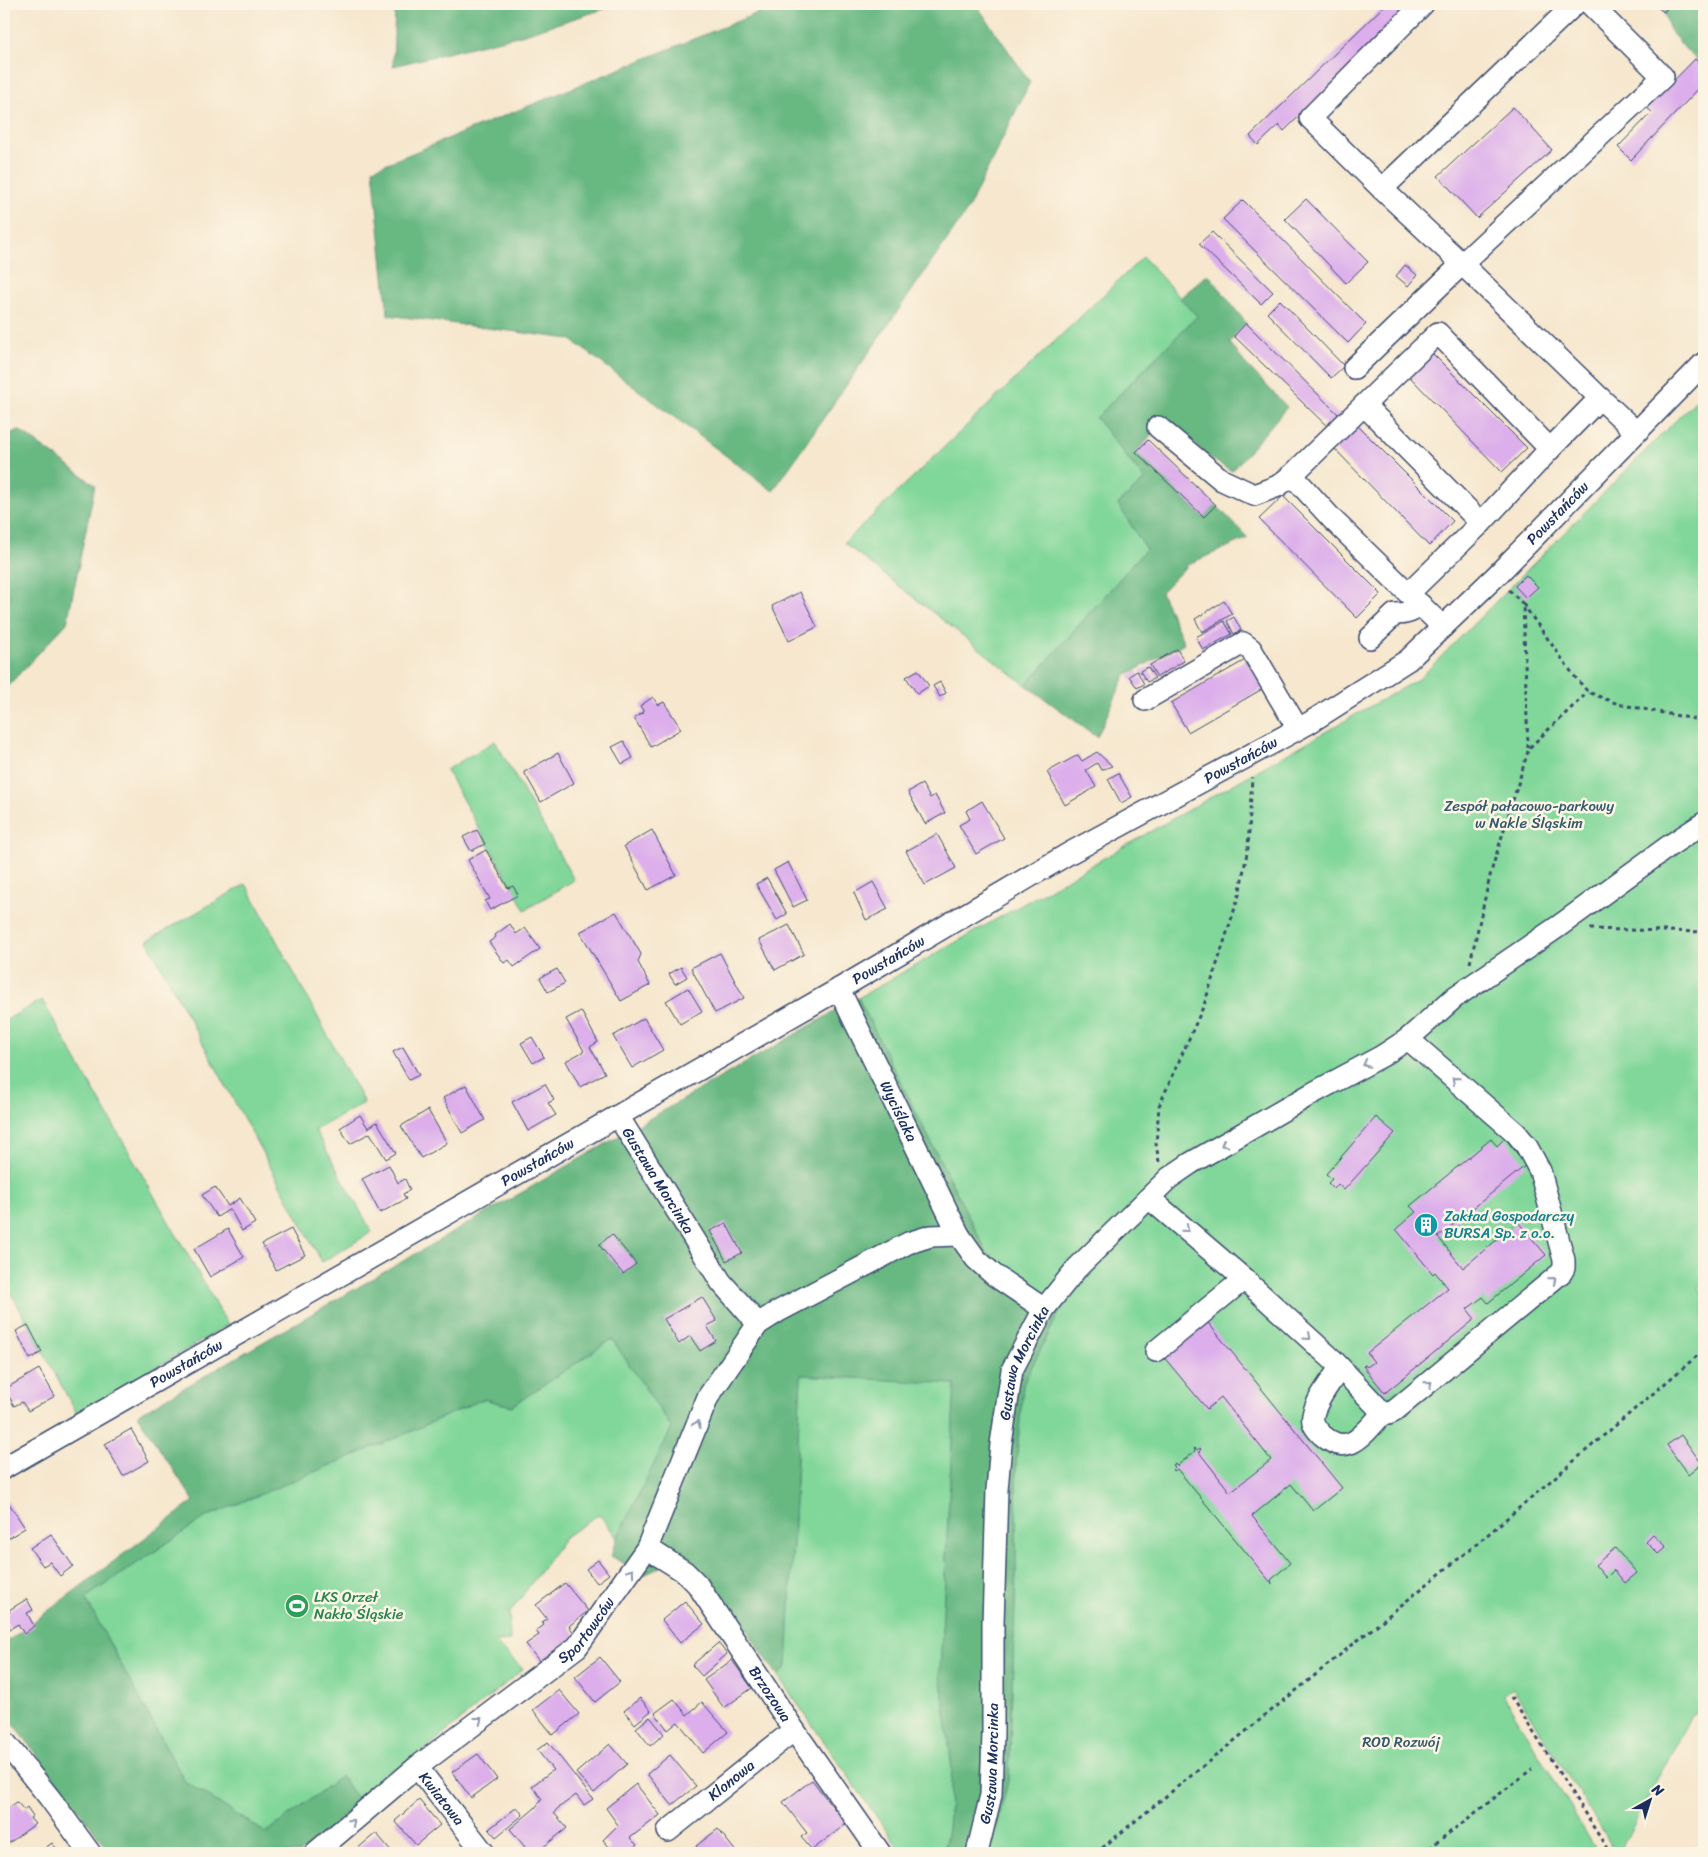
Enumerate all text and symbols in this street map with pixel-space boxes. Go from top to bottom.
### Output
street label: Powstańców [1520,474,1596,551]
street label: Powstańców [1199,729,1283,791]
park label: Zespół pałacowo-parkowy w Nakle Śląskim [1444,793,1614,836]
street label: Powstańców [847,928,931,992]
one-way arrow [1362,1058,1371,1068]
street label: Wyciślaka [873,1076,925,1147]
one-way arrow [1452,1077,1461,1085]
street label: Gustawa Morcinka [615,1122,701,1239]
street label: Powstańców [496,1130,580,1193]
one-way arrow [1221,1137,1230,1147]
place label: Zakład Gospodarczy BURSA Sp. z o.o. [1444,1203,1575,1246]
building icon: Zakład Gospodarczy BURSA Sp. z o.o. [1413,1212,1439,1238]
one-way arrow [1181,1224,1190,1233]
one-way arrow [1548,1277,1557,1286]
street label: Gustawa Morcinka [992,1301,1057,1422]
one-way arrow [1302,1331,1311,1340]
street label: Powstańców [144,1332,228,1395]
one-way arrow [1423,1381,1432,1390]
one-way arrow [691,1420,701,1429]
one-way arrow [625,1568,634,1577]
place label: LKS Orzeł Nakło Śląskie [314,1584,404,1627]
street label: Sportowców [552,1591,622,1670]
sports icon: LKS Orzeł Nakło Śląskie [284,1593,310,1619]
street label: Brzozowa [742,1661,799,1728]
street label: Gustawa Morcinka [971,1702,1006,1827]
one-way arrow [473,1717,483,1726]
park label: ROD Rozwój [1362,1729,1440,1755]
street label: Klonowa [702,1753,761,1808]
street label: Kwiatowa [412,1766,472,1832]
north arrow [1626,1774,1676,1824]
text: N [1645,1777,1670,1803]
one-way arrow [347,1819,356,1828]

